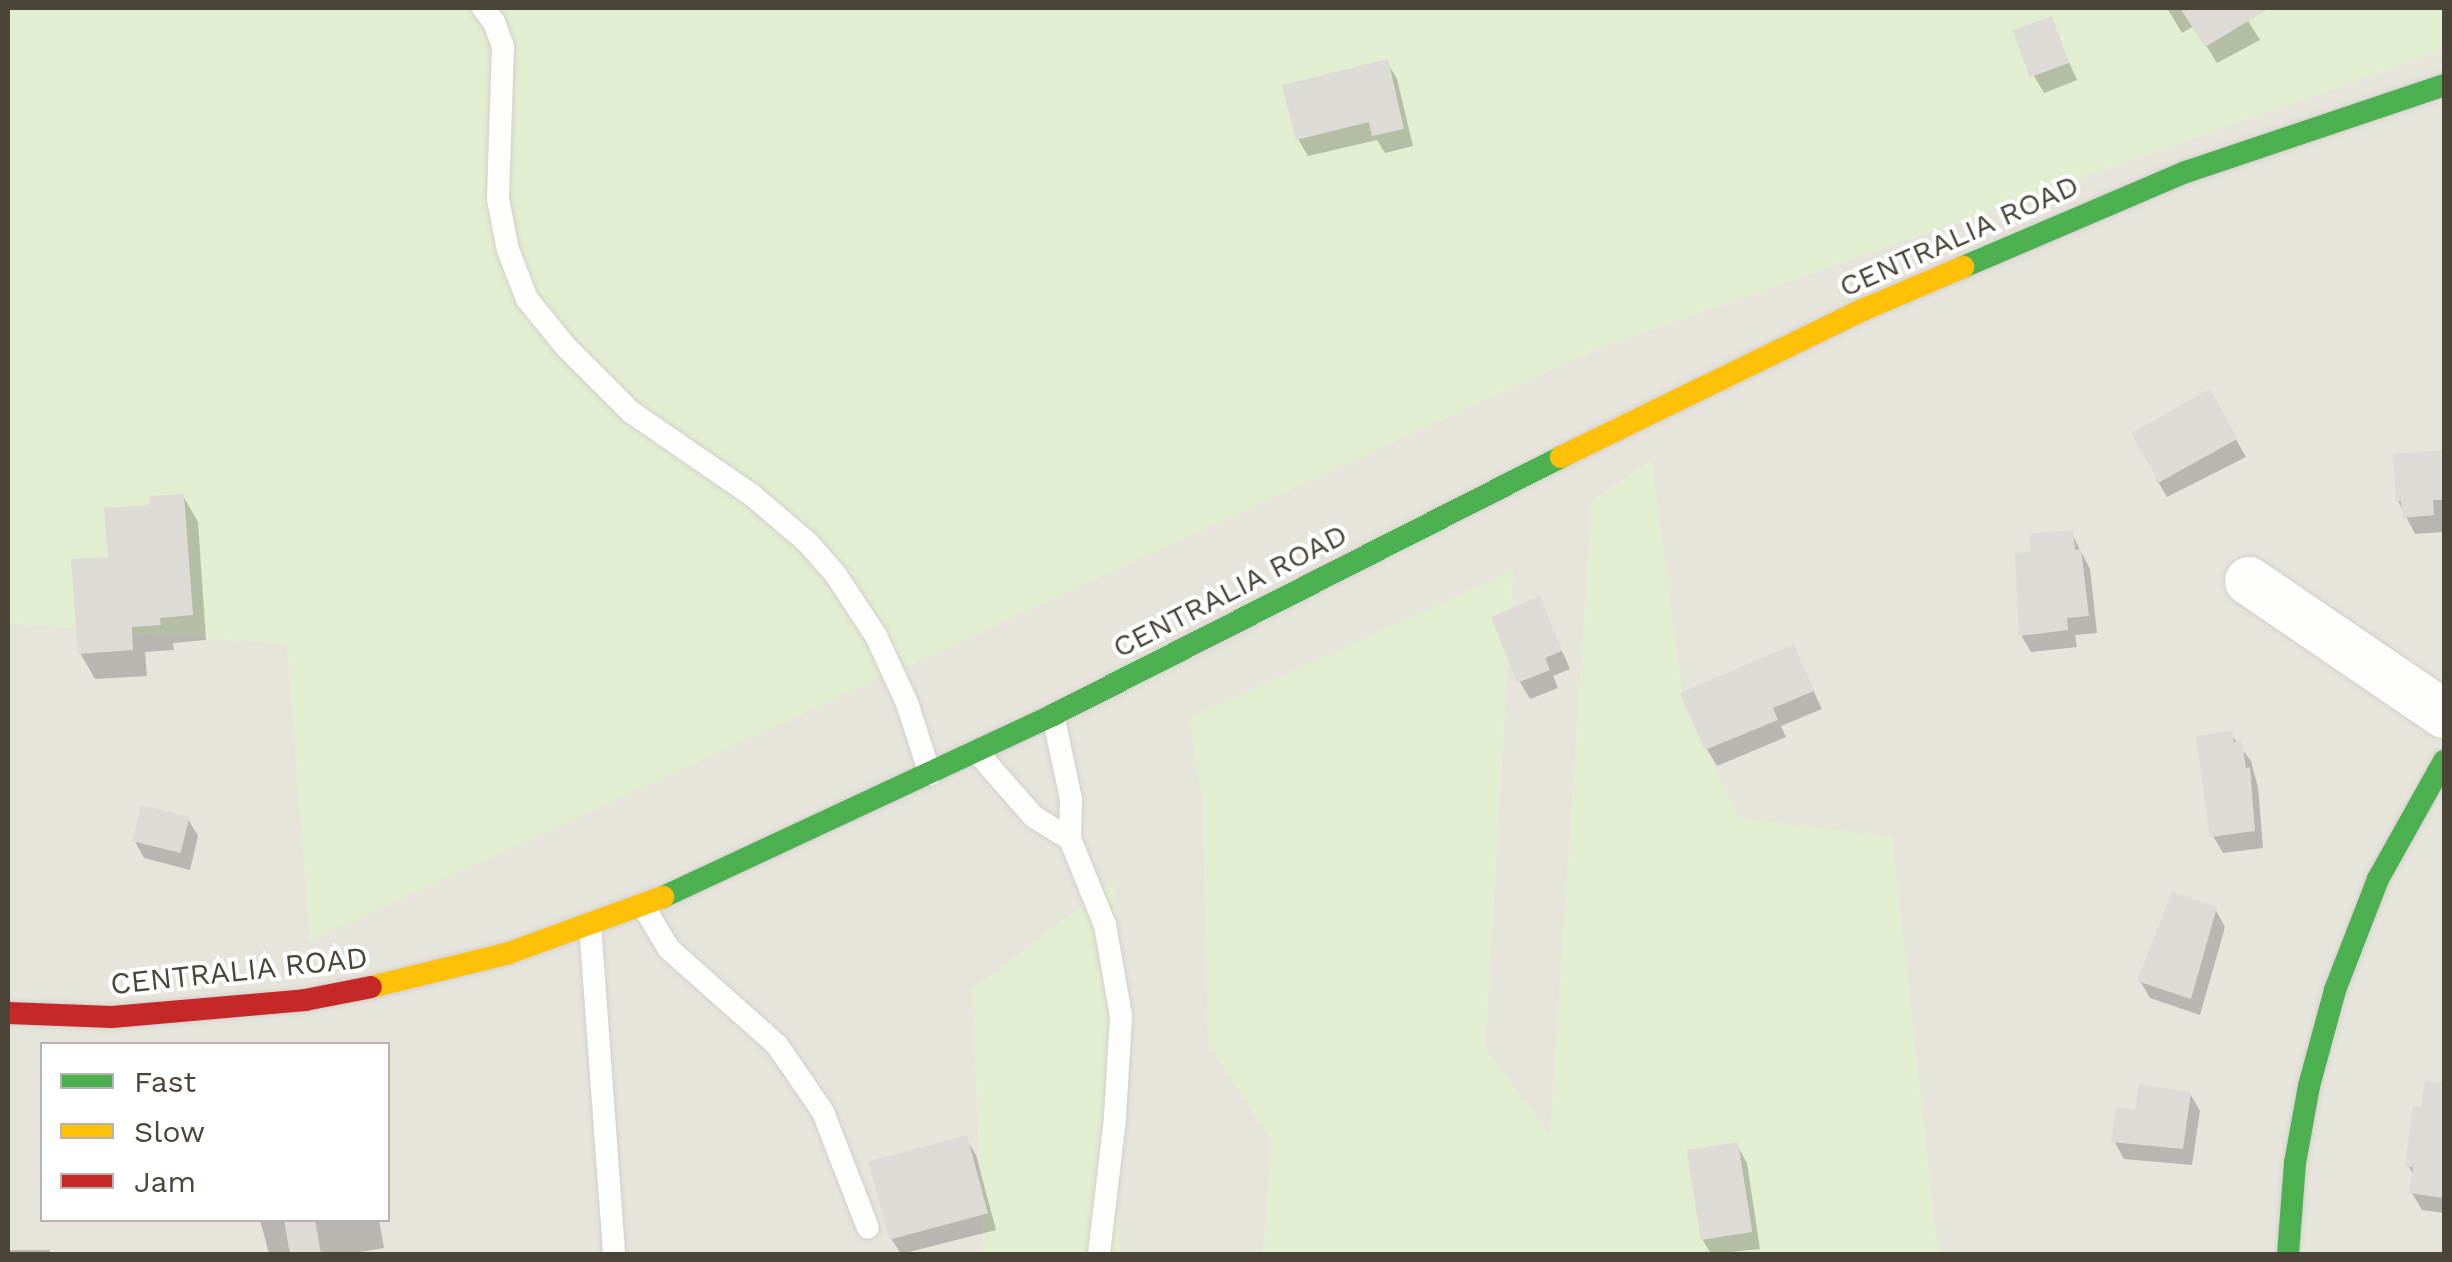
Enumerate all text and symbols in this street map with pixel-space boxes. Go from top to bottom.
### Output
street label: CENTRALIA ROAD [1833,167,2085,305]
street label: CENTRALIA ROAD [1106,516,1354,666]
street label: CENTRALIA ROAD [108,940,370,1002]
legend [40,1042,390,1222]
text: Fast [134,1064,196,1099]
text: Slow [134,1114,205,1149]
text: Jam [134,1164,196,1199]

